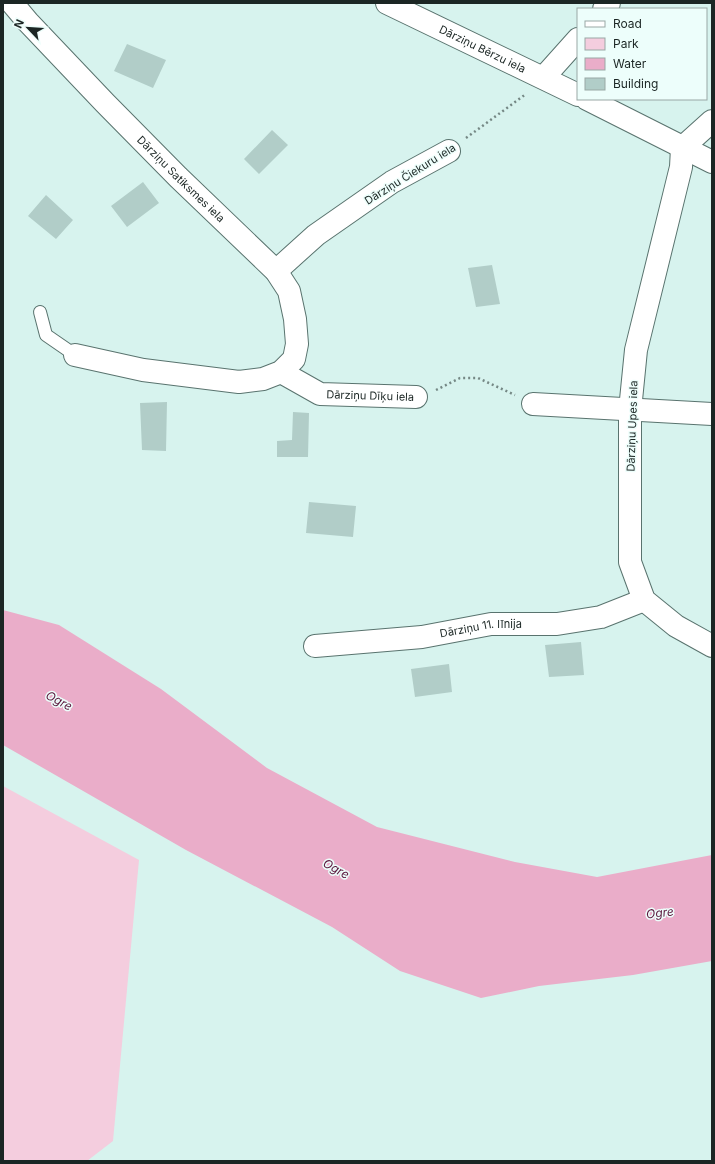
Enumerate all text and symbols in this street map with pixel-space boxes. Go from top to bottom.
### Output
north arrow [8,8,48,48]
legend [577,8,707,100]
text: Road [613,16,642,31]
text: N [11,17,27,31]
street label: Dārziņu Bērzu iela [437,22,528,76]
text: Park [613,36,639,51]
text: Water [613,56,647,71]
text: Building [613,76,658,91]
street label: Dārziņu Satiksmes iela [134,133,228,225]
street label: Dārziņu Čiekuru iela [362,140,458,208]
street label: Dārziņu Upes iela [623,380,641,472]
street label: Dārziņu Dīķu iela [326,387,414,404]
street label: Dārziņu 11. līnija [439,617,522,641]
water label: Ogre [43,687,75,714]
water label: Ogre [320,855,352,882]
water label: Ogre [645,904,675,921]

